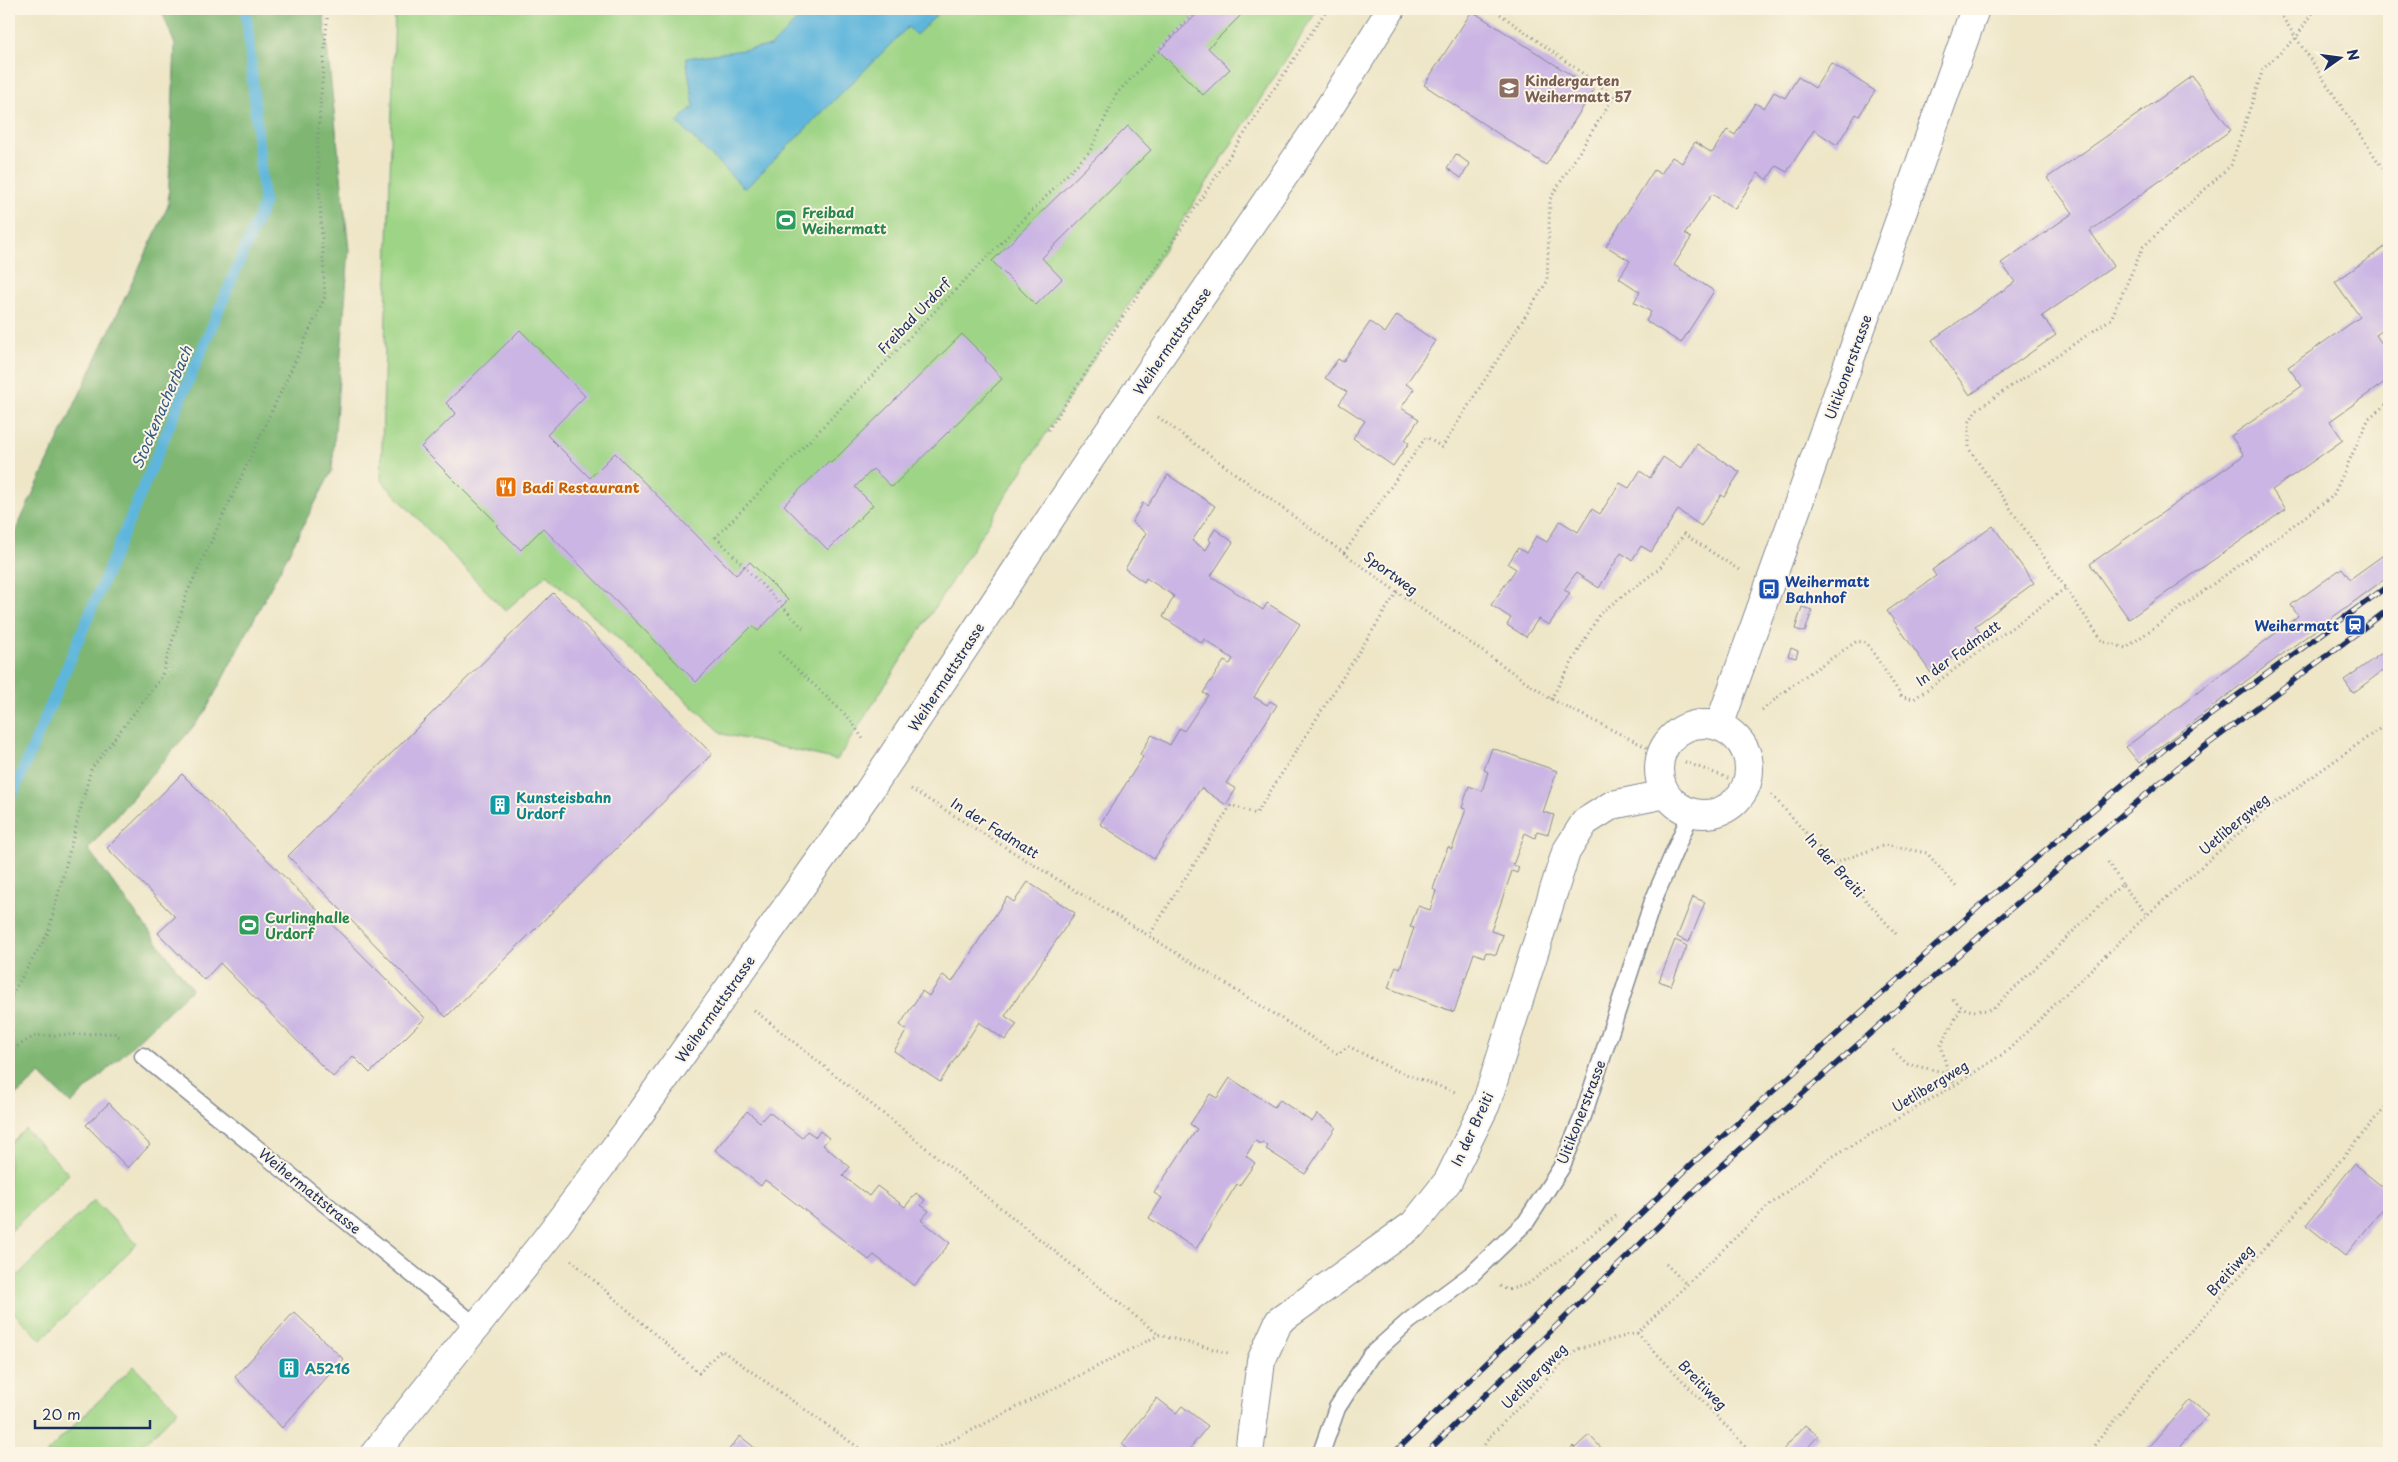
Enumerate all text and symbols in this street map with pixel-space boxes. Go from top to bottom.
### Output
north arrow [2316,32,2366,82]
text: N [2342,47,2365,63]
place label: Kindergarten Weihermatt 57 [1525,70,1632,107]
school or university icon: Kindergarten Weihermatt 57 [1497,76,1521,100]
place label: Freibad Weihermatt [802,202,887,239]
sports icon: Freibad Weihermatt [774,208,798,232]
street label: Freibad Urdorf [873,272,957,358]
street label: Weihermattstrasse [1128,283,1216,399]
street label: Uitikonerstrasse [1819,312,1877,422]
water label: Stockenacherbach [125,342,197,472]
restaurant icon: Badi Restaurant [494,475,518,499]
place label: Badi Restaurant [522,477,640,498]
street label: Sportweg [1360,546,1422,600]
place label: Weihermatt Bahnhof [1785,571,1870,608]
bus stop icon: Weihermatt Bahnhof [1757,577,1781,601]
station icon: Weihermatt [2343,613,2367,637]
street label: In der Fadmatt [1911,615,2005,691]
place label: Weihermatt [2254,615,2339,636]
street label: Weihermattstrasse [903,618,989,736]
place label: Kunsteisbahn Urdorf [516,787,612,824]
street label: Uetlibergweg [2194,788,2274,860]
building icon: Kunsteisbahn Urdorf [488,793,512,817]
street label: In der Fadmatt [947,793,1043,864]
street label: In der Breiti [1800,828,1870,902]
place label: Curlinghalle Urdorf [265,907,350,944]
sports icon: Curlinghalle Urdorf [237,913,261,937]
street label: Weihermattstrasse [670,951,760,1067]
street label: Uetlibergweg [1888,1055,1972,1117]
street label: Uitikonerstrasse [1551,1057,1611,1167]
street label: In der Breiti [1446,1088,1498,1170]
street label: Weihermattstrasse [254,1143,366,1239]
street label: Breitiweg [2201,1240,2259,1300]
street label: Uetlibergweg [1496,1338,1572,1414]
street label: Breitiweg [1674,1355,1732,1415]
building icon: A5216 [277,1356,301,1380]
place label: A5216 [305,1358,350,1379]
scale bar [35,1397,150,1429]
text: 20 m [42,1402,81,1425]

